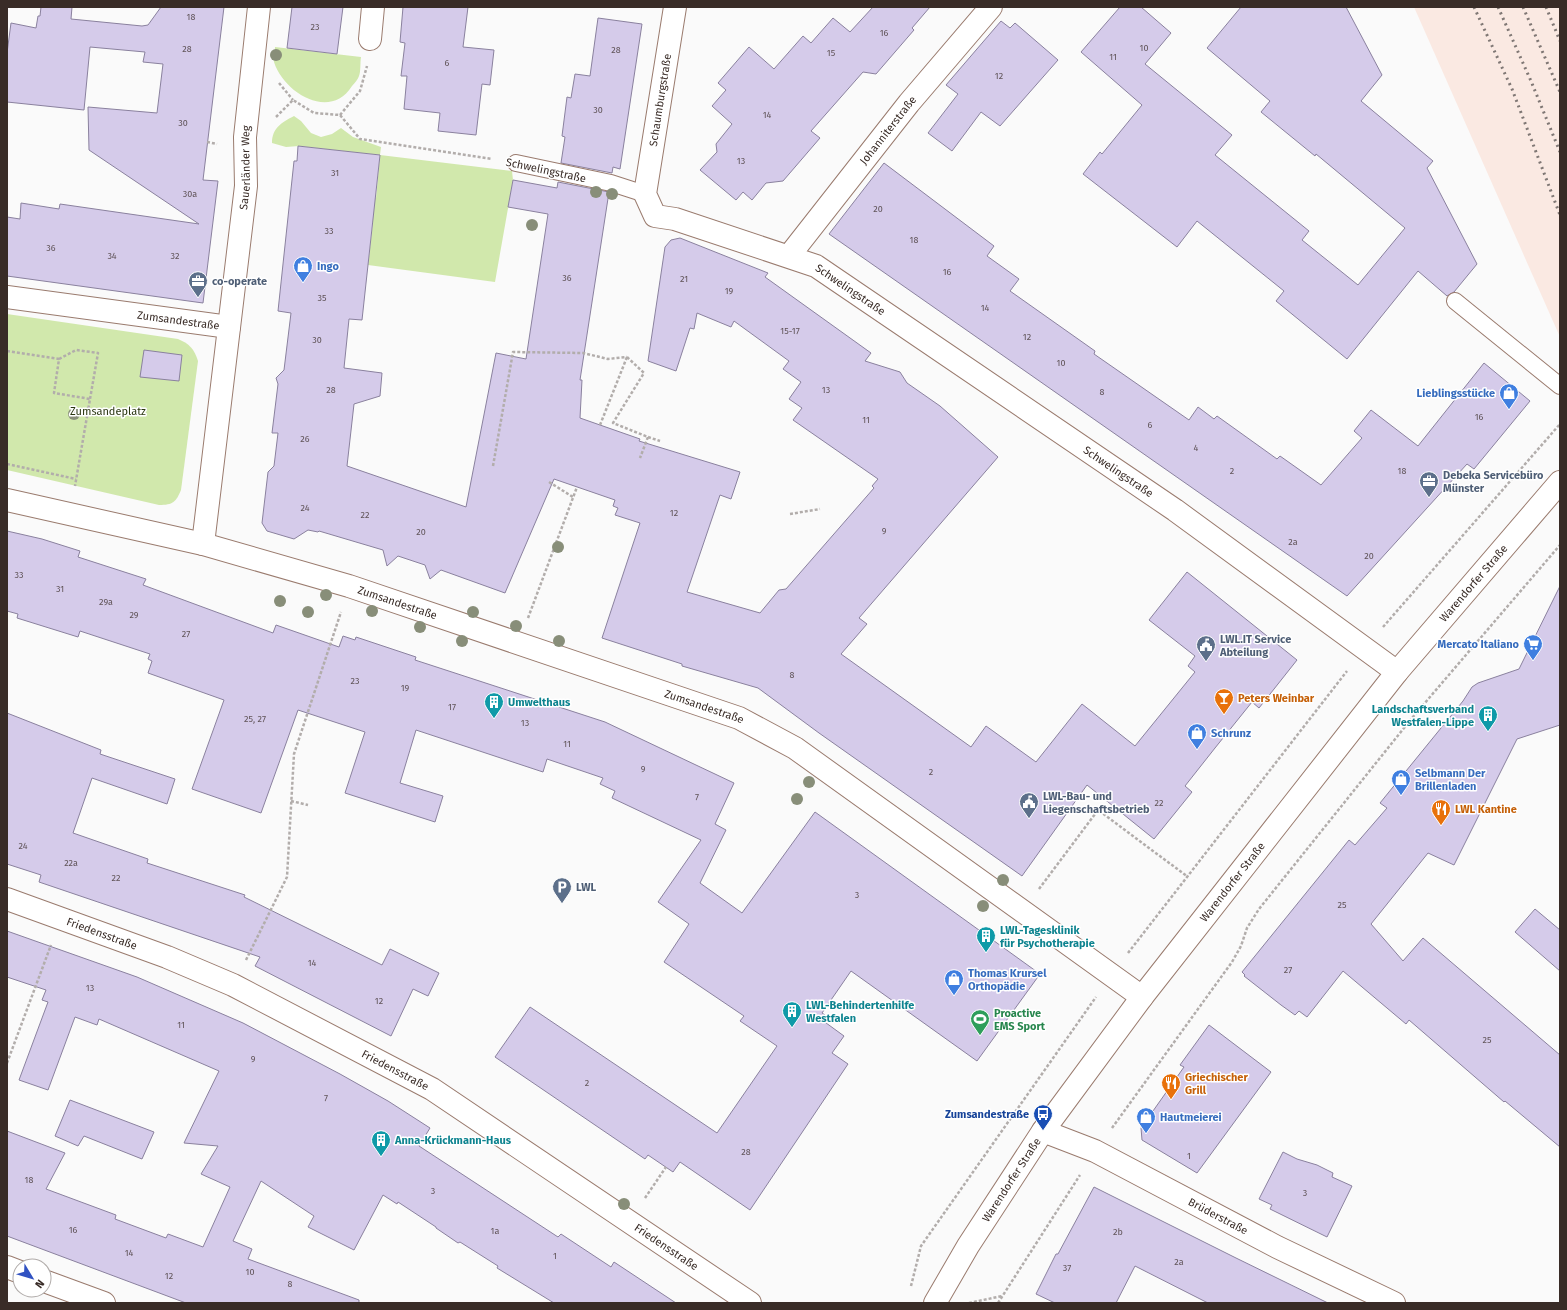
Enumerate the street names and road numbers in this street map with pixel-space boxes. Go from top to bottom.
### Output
street label: Schaumburgstraße [647,53,674,147]
street label: Johanniterstraße [857,93,919,167]
street label: Sauerländer Weg [237,124,253,211]
street label: Schwelingstraße [505,156,587,185]
street label: Schwelingstraße [813,261,888,318]
street label: Zumsandestraße [136,309,220,333]
street label: Schwelingstraße [1081,444,1155,500]
street label: Warendorfer Straße [1437,542,1510,625]
street label: Zumsandestraße [356,583,439,622]
street label: Zumsandestraße [663,687,746,727]
street label: Warendorfer Straße [1197,840,1268,925]
street label: Friedensstraße [65,915,139,953]
street label: Friedensstraße [359,1047,431,1093]
street label: Warendorfer Straße [980,1136,1044,1224]
street label: Brüderstraße [1186,1195,1250,1237]
street label: Friedensstraße [632,1221,700,1273]

